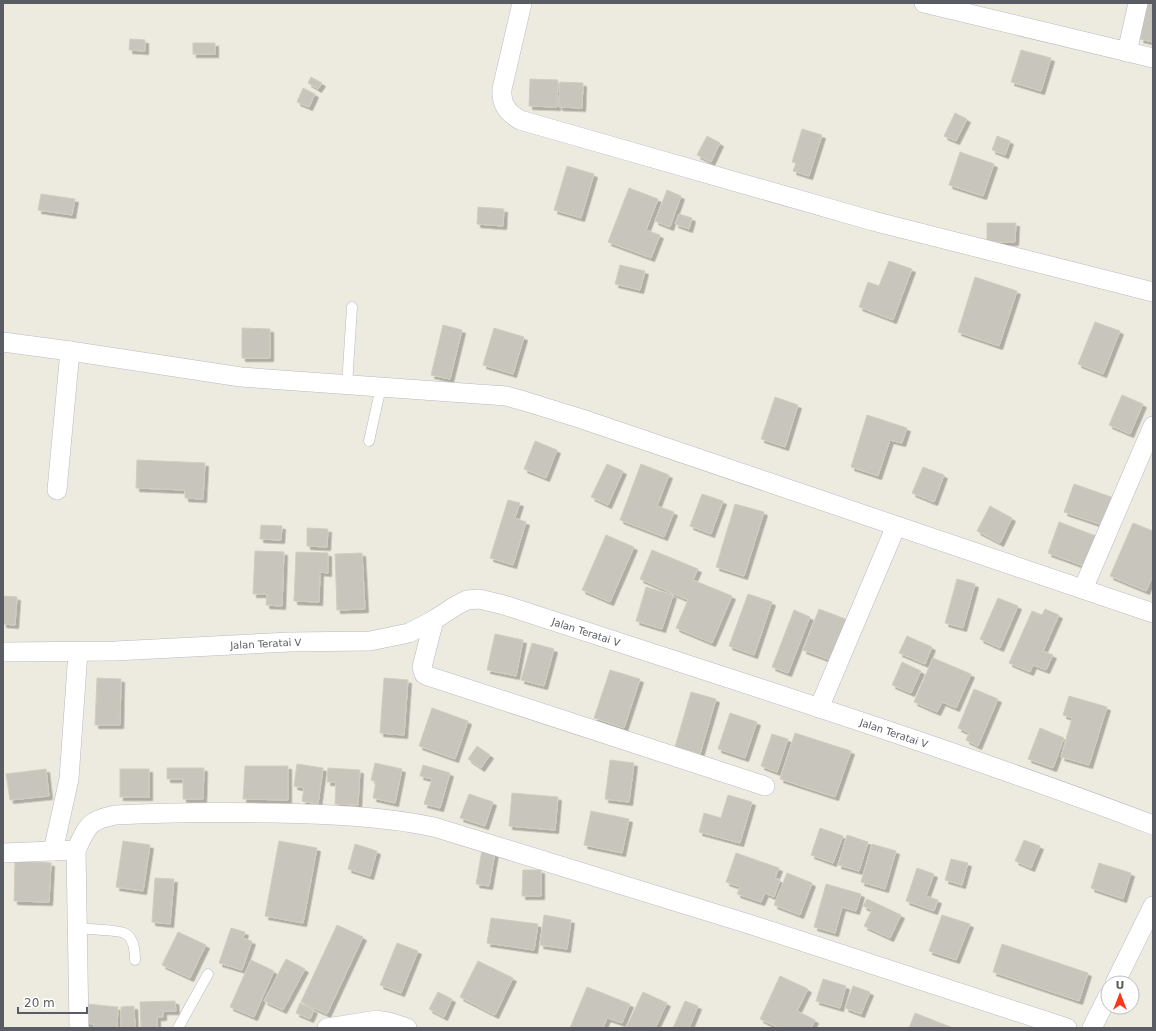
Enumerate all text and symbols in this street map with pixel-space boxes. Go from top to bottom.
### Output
street label: Jalan Teratai V [549,616,622,648]
street label: Jalan Teratai V [229,637,302,651]
street label: Jalan Teratai V [857,716,929,750]
north arrow [1100,975,1140,1015]
text: U [1116,979,1124,992]
scale bar [18,989,87,1015]
text: 20 m [24,996,55,1010]

